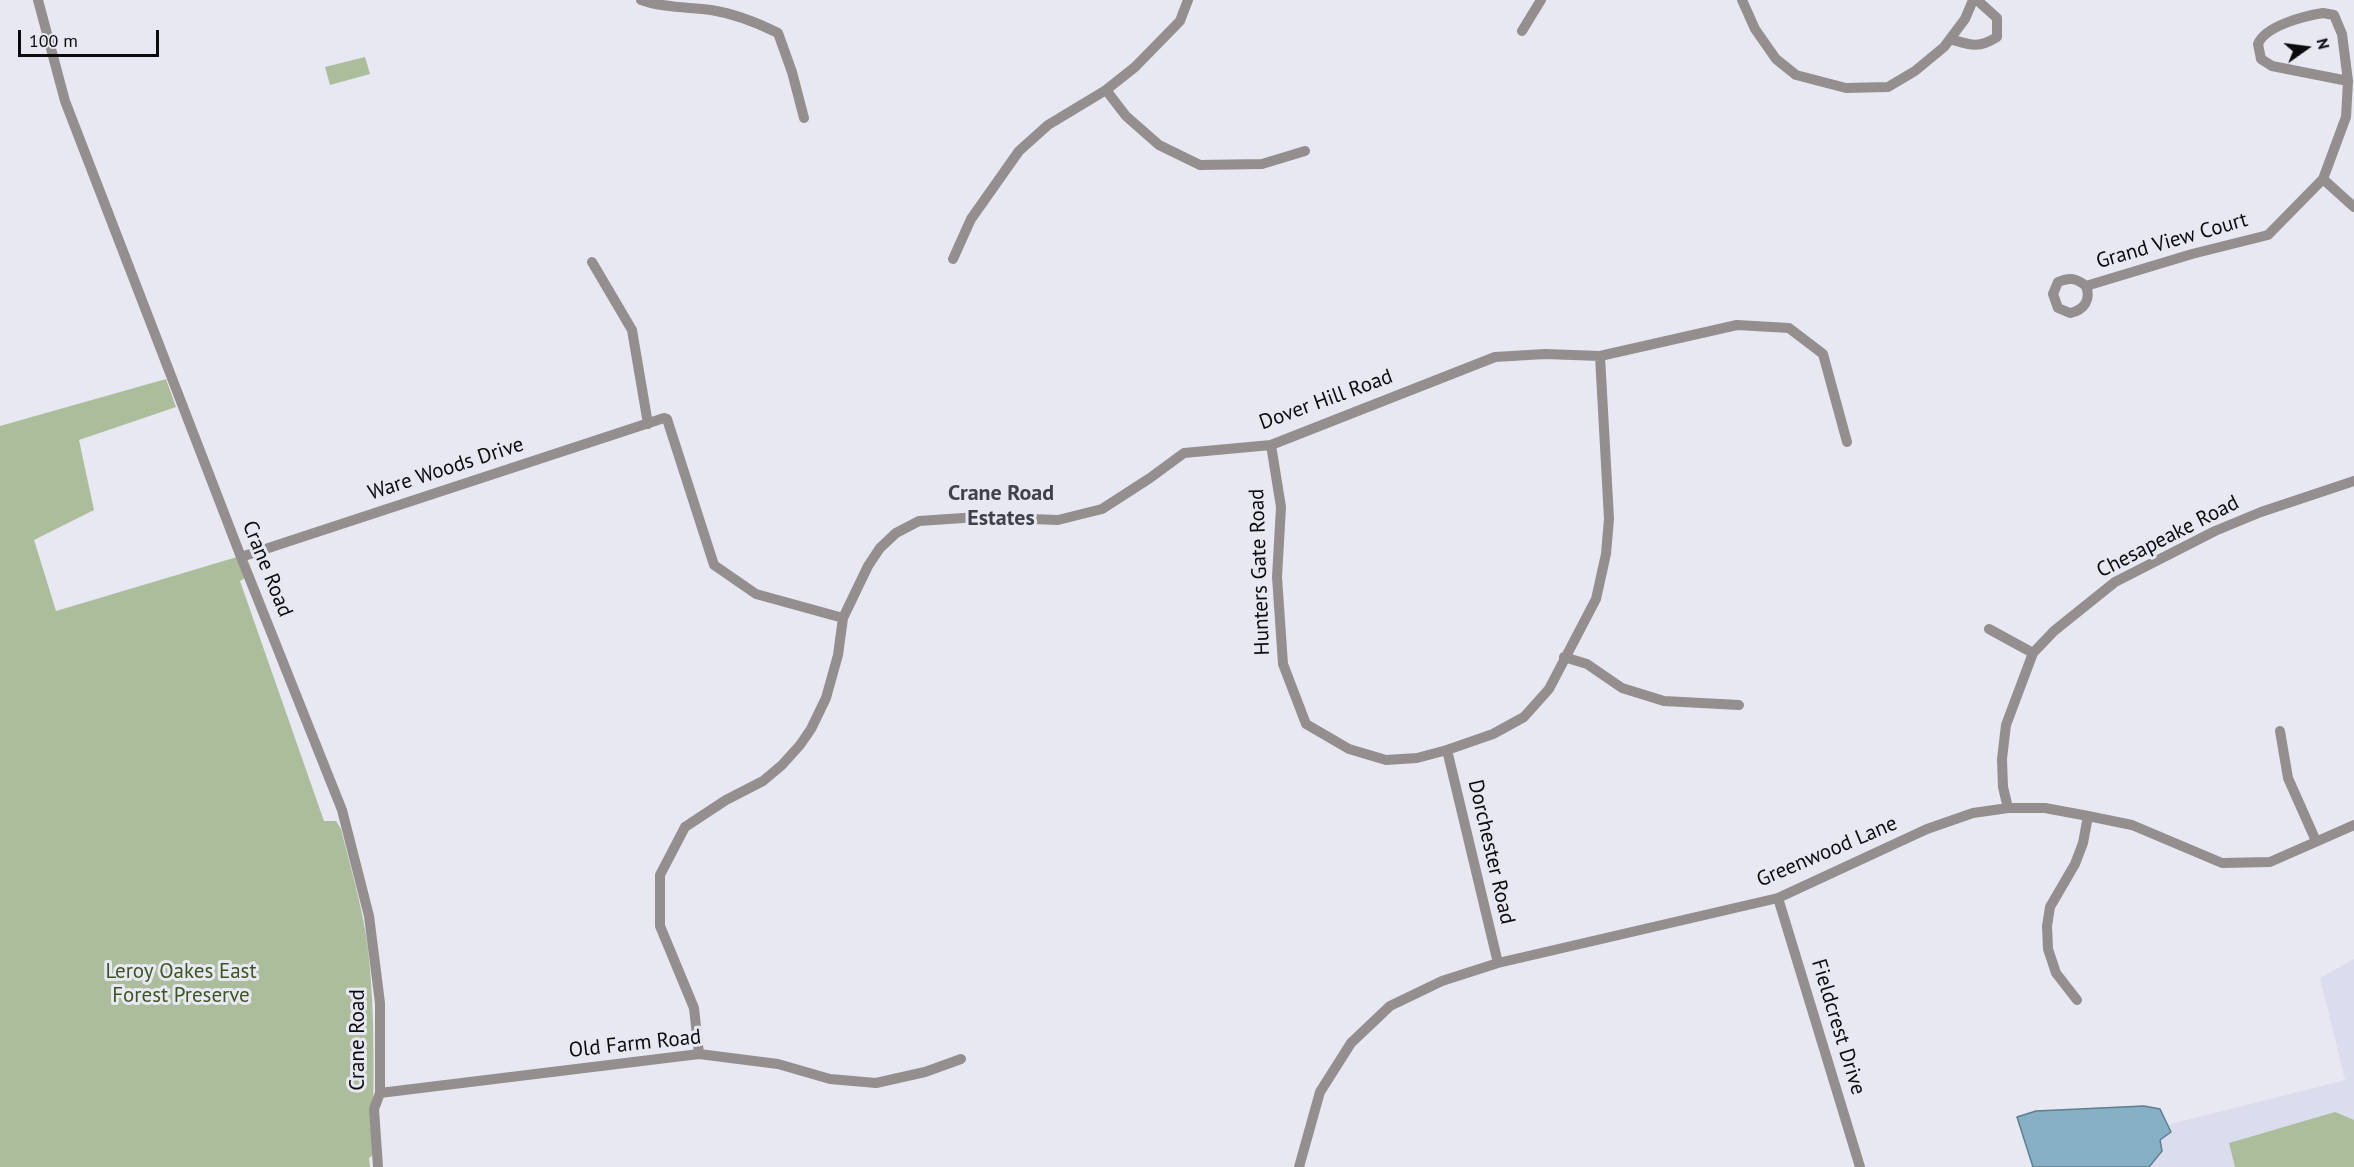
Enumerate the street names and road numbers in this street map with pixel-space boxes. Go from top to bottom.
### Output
street label: Grand View Court [2093,207,2251,275]
street label: Dover Hill Road [1256,364,1396,436]
street label: Ware Woods Drive [365,432,527,506]
street label: Hunters Gate Road [1244,488,1276,656]
street label: Chesapeake Road [2093,490,2243,584]
street label: Crane Road [236,517,298,621]
street label: Dorchester Road [1462,777,1520,927]
street label: Greenwood Lane [1753,811,1901,893]
street label: Fieldcrest Drive [1805,956,1871,1098]
street label: Crane Road [345,989,371,1091]
street label: Old Farm Road [568,1025,702,1063]

